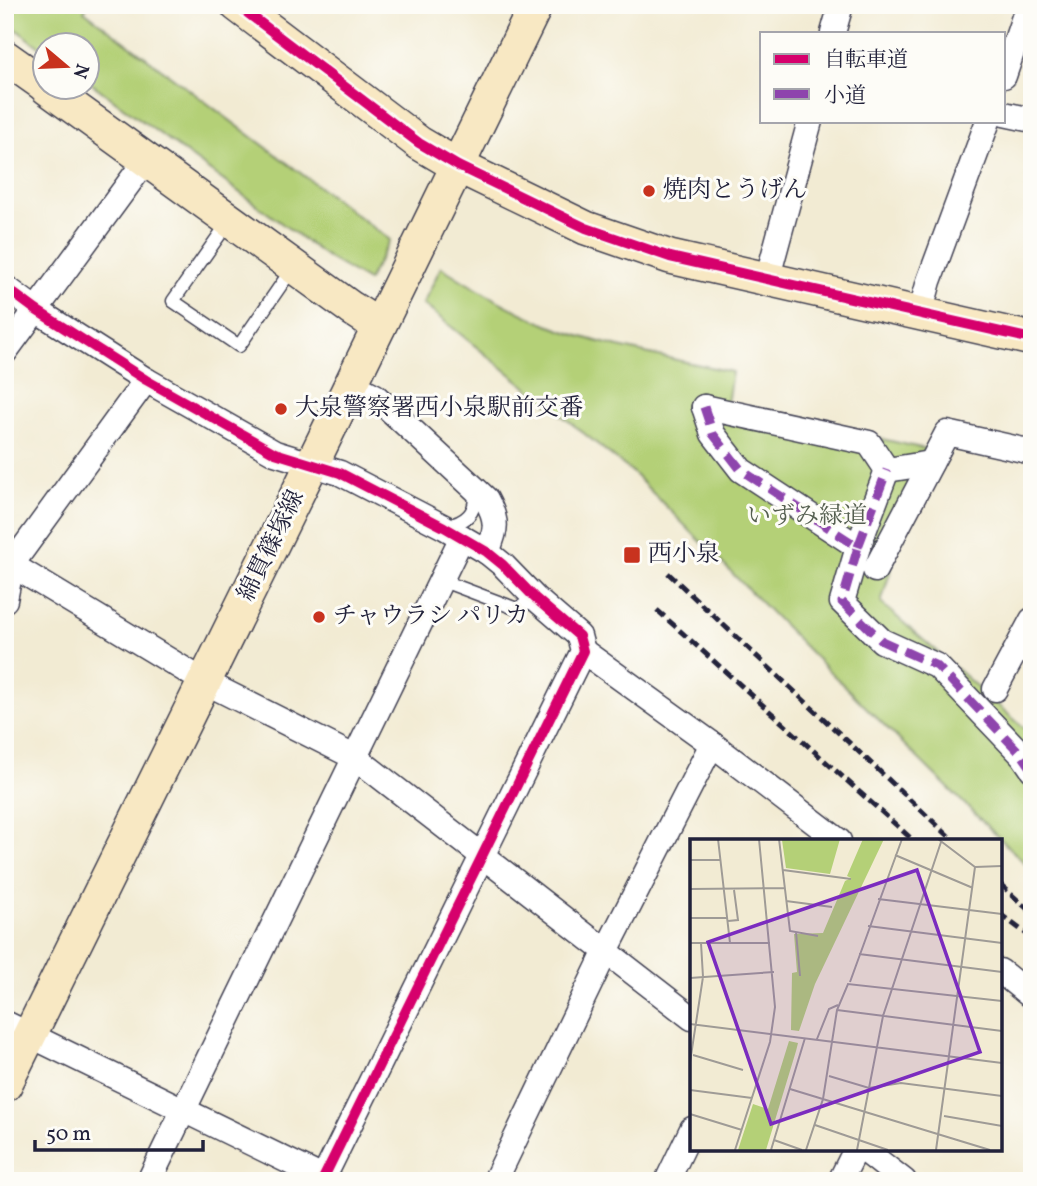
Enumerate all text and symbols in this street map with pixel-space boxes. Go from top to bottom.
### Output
north arrow [32,32,102,102]
legend [760,32,1006,122]
text: 自転車道 [824,46,908,75]
text: N [66,60,95,82]
text: 小道 [824,82,866,111]
place label: 焼肉とうげん [663,174,807,208]
marker: 焼肉とうげん [641,183,657,199]
place label: 大泉警察署西小泉駅前交番 [295,392,583,426]
marker: 大泉警察署西小泉駅前交番 [273,401,289,417]
street label: 綿貫篠塚線 [230,485,314,607]
park label: いずみ緑道 [747,500,867,534]
place label: 西小泉 [648,538,720,572]
marker: 西小泉 [622,545,642,565]
place label: チャウラシ パリカ [333,600,529,634]
marker: チャウラシ パリカ [311,609,327,625]
inset map [690,839,1002,1151]
scale bar [35,1109,203,1153]
text: 50 m [46,1120,91,1149]

